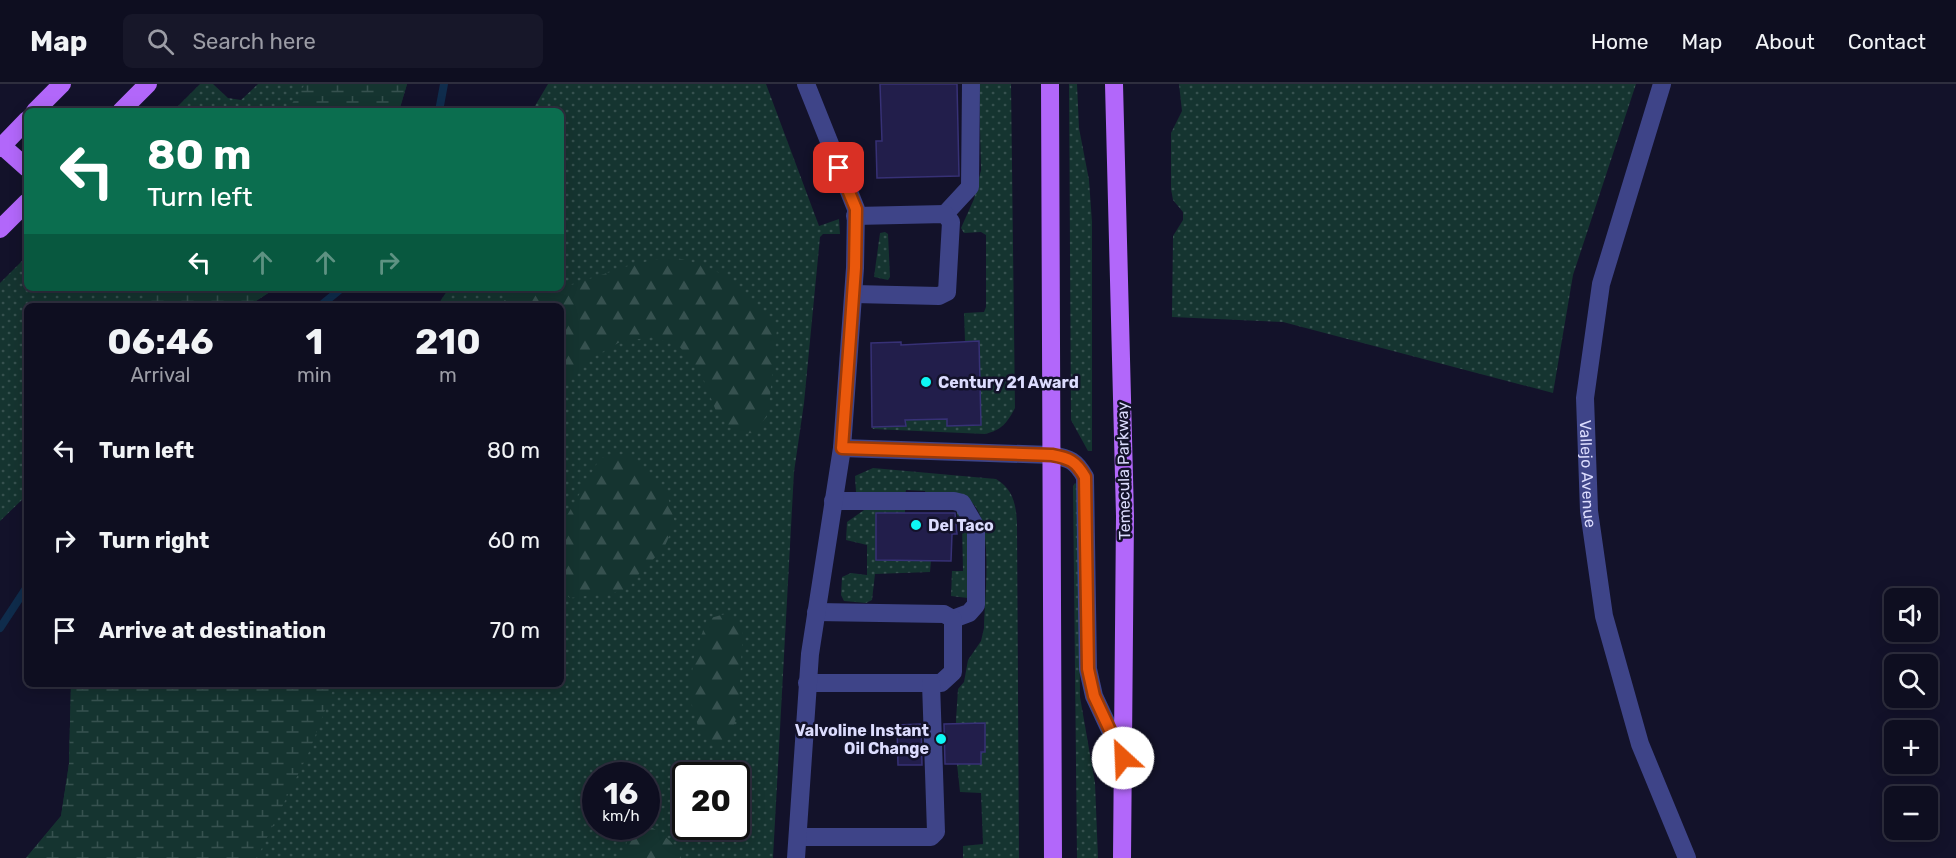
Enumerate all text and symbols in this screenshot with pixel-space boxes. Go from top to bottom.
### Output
search box [123,14,543,68]
text: Map [30,25,87,58]
icon: search [144,25,177,58]
text: Search here [192,28,316,55]
text: Home [1591,29,1648,54]
text: Map [1681,29,1722,54]
text: About [1755,29,1815,54]
text: Contact [1848,29,1926,54]
text: 80 m [147,130,251,180]
icon: left [48,132,126,210]
pin [813,142,864,193]
icon: arrive [822,151,855,184]
text: Turn left [147,181,252,213]
icon: left [183,246,216,279]
icon: ahead [246,246,279,279]
icon: ahead [309,246,342,279]
icon: right [372,246,405,279]
text: 06:46 [107,320,214,363]
text: 1 [305,320,323,363]
text: 210 [415,320,481,363]
text: Arrival [130,363,190,387]
text: min [297,363,332,387]
text: m [439,363,457,387]
place label: Century 21 Award [938,373,1079,392]
marker: Century 21 Award [919,375,933,389]
street label: Temecula Parkway [1113,402,1134,540]
street label: Vallejo Avenue [1576,419,1600,529]
icon: left [48,434,81,467]
text: Turn left [99,437,194,464]
text: 80 m [487,437,540,464]
place label: Del Taco [928,516,994,535]
marker: Del Taco [909,518,923,532]
icon: right [48,524,81,557]
text: Turn right [99,527,209,554]
text: 60 m [488,527,540,554]
map controls [1884,588,1938,840]
button: sound [1884,588,1938,642]
icon: arrive [48,614,81,647]
text: Arrive at destination [99,617,326,644]
text: 70 m [490,617,540,644]
button: search [1884,654,1938,708]
button: + [1884,720,1938,774]
place label: Valvoline Instant Oil Change [795,721,930,758]
position arrow [1091,726,1155,790]
marker: Valvoline Instant Oil Change [934,732,948,746]
speed limit sign: 20 [672,762,750,840]
text: 16 [604,776,638,812]
button: − [1884,786,1938,840]
text: km/h [602,807,640,825]

